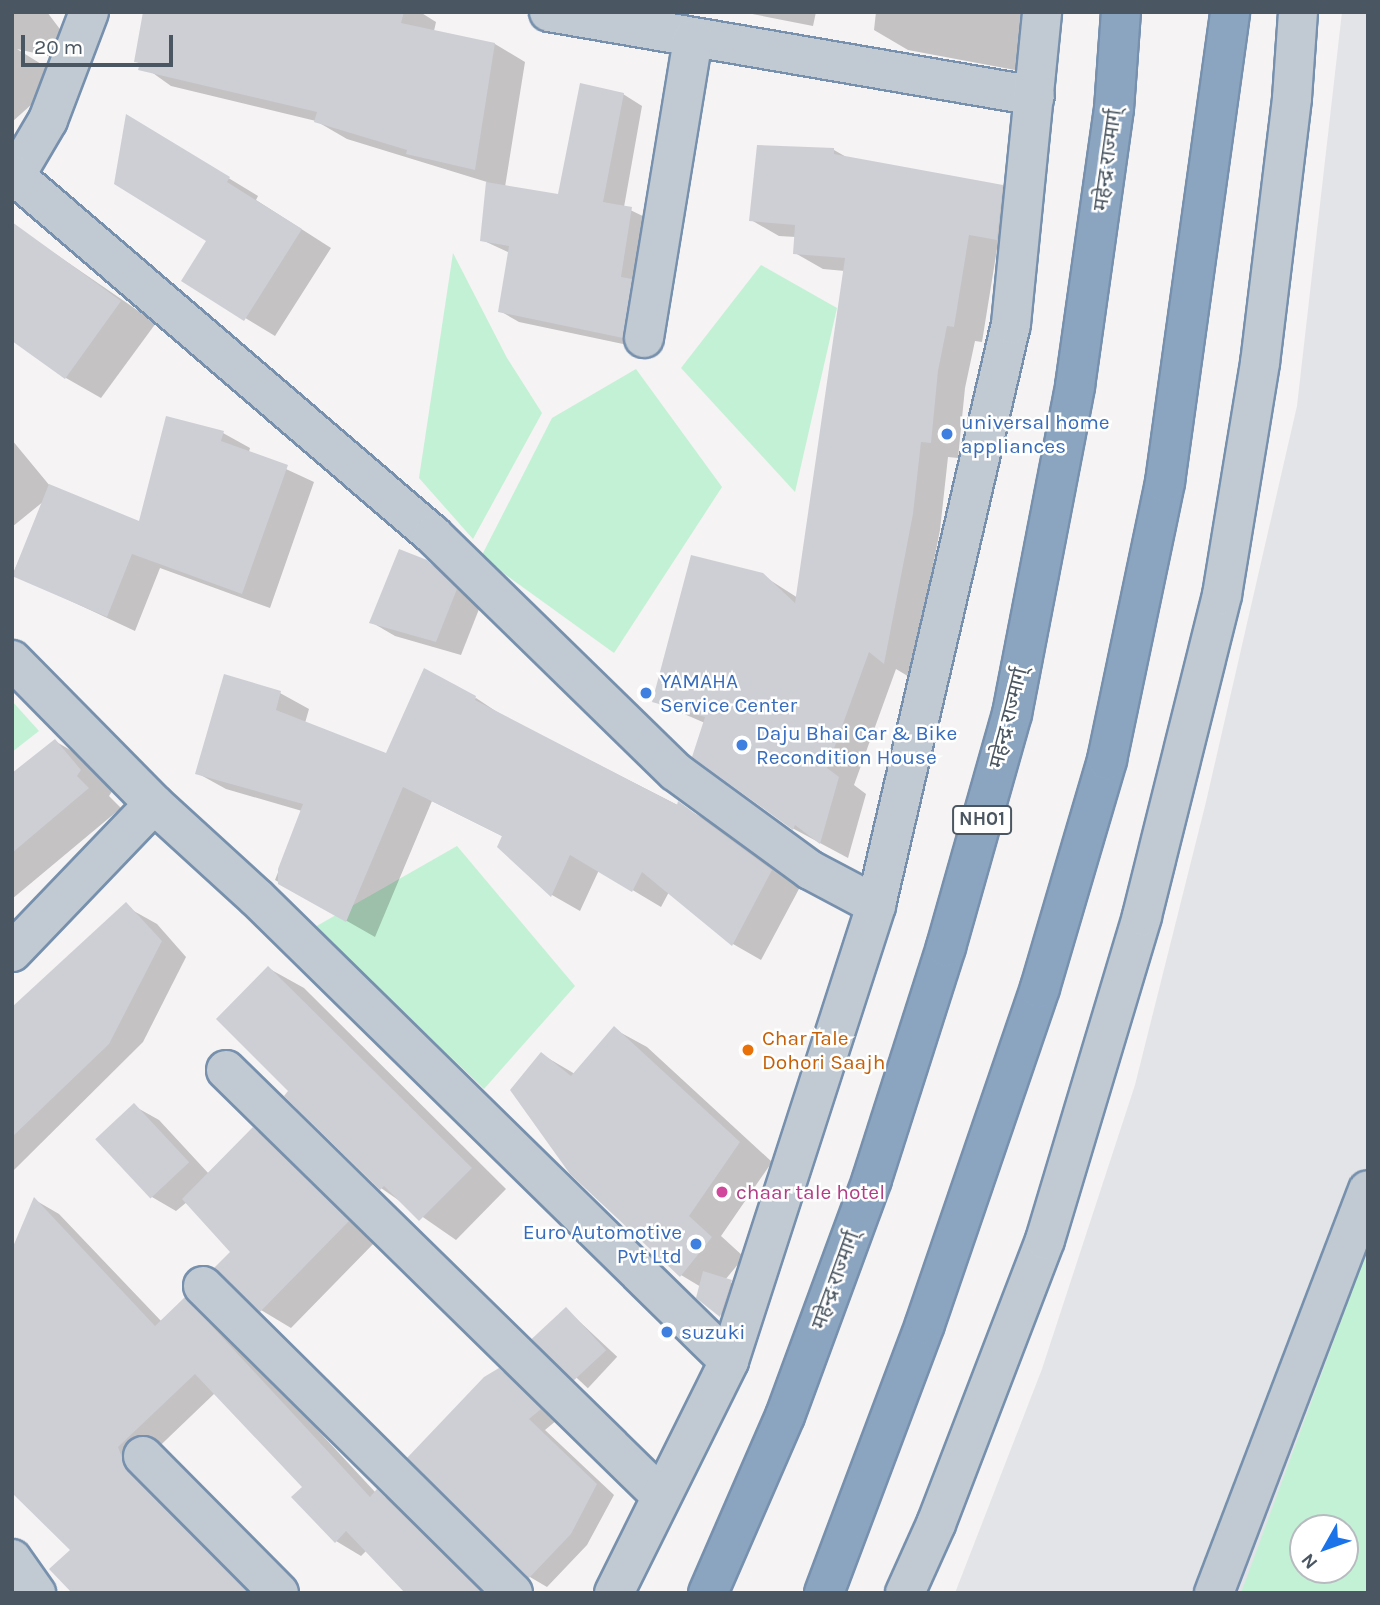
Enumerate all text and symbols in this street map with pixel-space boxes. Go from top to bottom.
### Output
scale bar [24,21,177,65]
text: 20 m [34,35,83,59]
street label: महेन्द्र राज्मार्ग् [1087,108,1127,212]
place label: universal home appliances [961,409,1110,459]
marker: universal home appliances [939,426,955,442]
street label: महेन्द्र राज्मार्ग् [983,665,1033,771]
place label: YAMAHA Service Center [660,668,797,718]
marker: YAMAHA Service Center [638,685,654,701]
place label: Daju Bhai Car & Bike Recondition House [756,720,957,770]
marker: Daju Bhai Car & Bike Recondition House [734,737,750,753]
road number: NH01 [950,804,1014,835]
place label: Char Tale Dohori Saajh [762,1025,885,1075]
marker: Char Tale Dohori Saajh [740,1042,756,1058]
place label: chaar tale hotel [736,1179,885,1205]
marker: chaar tale hotel [714,1184,730,1200]
place label: Euro Automotive Pvt Ltd [523,1219,682,1269]
street label: महेन्द्र राज्मार्ग् [806,1228,864,1332]
marker: Euro Automotive Pvt Ltd [688,1236,704,1252]
place label: suzuki [681,1319,746,1345]
marker: suzuki [659,1324,675,1340]
north arrow [1289,1514,1359,1584]
text: N [1297,1549,1322,1574]

